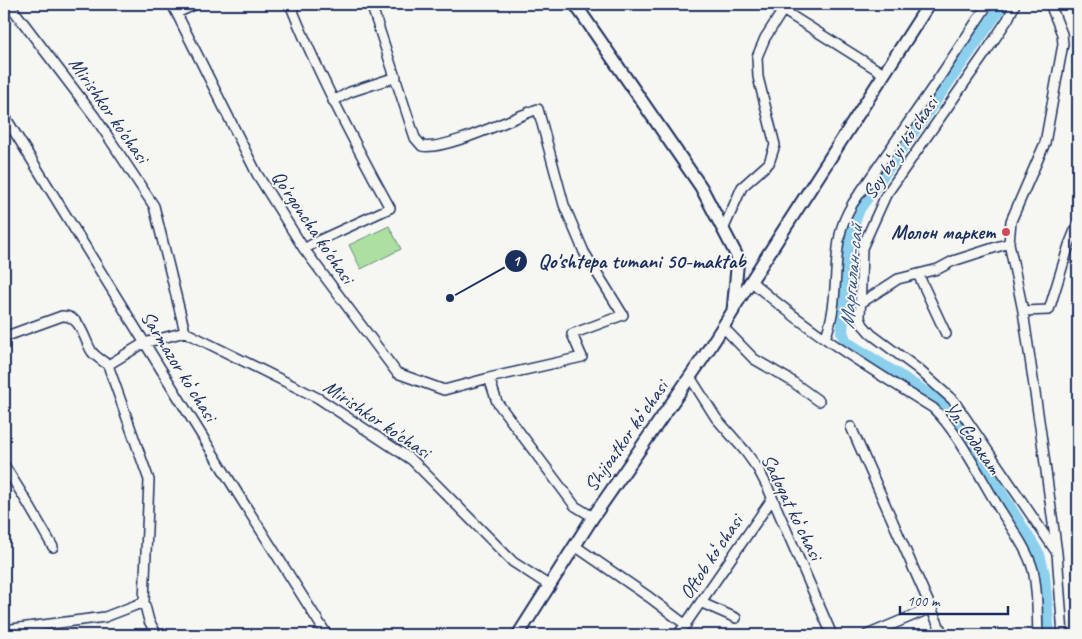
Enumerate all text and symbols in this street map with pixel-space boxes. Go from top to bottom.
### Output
street label: Mirishkor ko'chasi [63,52,156,170]
street label: Soy boʻyi koʻchasi [857,90,945,204]
street label: Qo'rgoncha ko'chasi [266,166,361,290]
water label: Маргилан-сай [834,220,869,330]
place label: Молон маркет [891,220,997,245]
marker: Молон маркет [1000,226,1012,238]
callout: Qo'shtepa tumani 50-maktab [503,243,756,279]
text: Qo'shtepa tumani 50-maktab [538,248,747,274]
text: 1 [513,252,522,271]
street label: Sarmazor koʻchasi [135,306,224,428]
street label: Mirishkor ko'chasi [319,374,437,465]
street label: Shijoatkor koʻchasi [578,374,675,496]
street label: Ул. Содакат [939,397,1008,480]
street label: Sadoqat koʻchasi [756,450,829,566]
street label: Oftob koʻchasi [674,508,750,604]
scale bar [900,584,1007,616]
text: 100 m [907,592,941,611]

